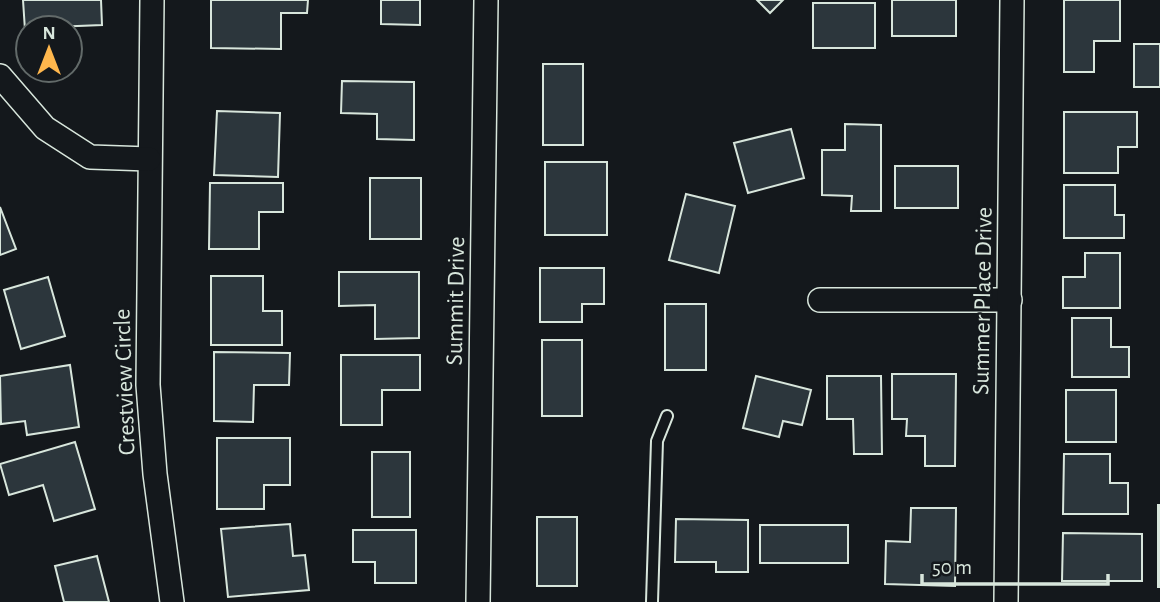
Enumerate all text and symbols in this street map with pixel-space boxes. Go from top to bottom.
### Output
north arrow [14,14,84,84]
text: N [42,24,56,43]
street label: Summer Place Drive [969,207,997,395]
street label: Summit Drive [443,236,469,366]
street label: Crestview Circle [110,308,140,456]
scale bar [922,542,1108,586]
text: 50 m [932,557,972,578]

